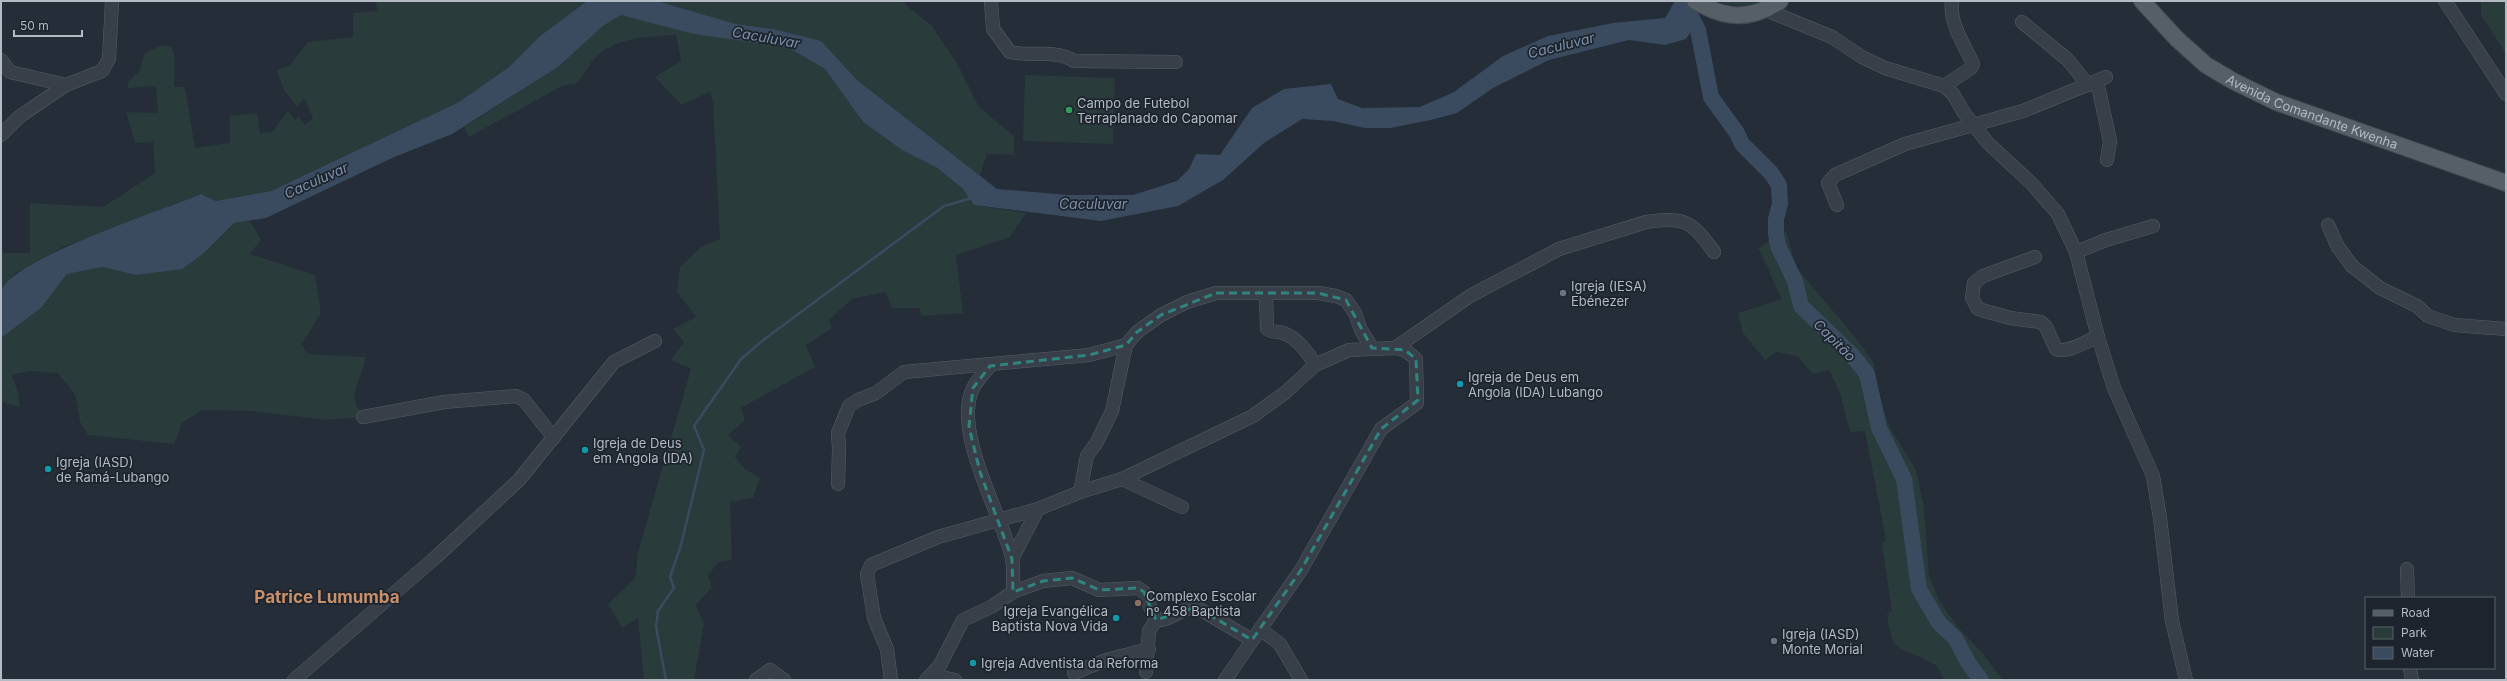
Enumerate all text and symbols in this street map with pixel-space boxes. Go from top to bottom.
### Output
scale bar [14,12,82,38]
text: 50 m [20,18,49,33]
water label: Caculuvar [731,23,802,51]
water label: Caculuvar [1526,28,1597,62]
street label: Avenida Comandante Kwenha [2223,71,2400,152]
place label: Campo de Futebol Terraplanado do Capomar [1077,95,1238,126]
marker: Campo de Futebol Terraplanado do Capomar [1064,105,1074,115]
water label: Caculuvar [281,158,351,202]
water label: Caculuvar [1059,195,1128,212]
place label: Igreja (IESA) Ebénezer [1571,278,1647,309]
marker: Igreja (IESA) Ebénezer [1558,288,1568,298]
water label: Capitão [1810,315,1860,365]
place label: Igreja de Deus em Angola (IDA) Lubango [1468,369,1603,400]
marker: Igreja de Deus em Angola (IDA) Lubango [1455,379,1465,389]
place label: Igreja de Deus em Angola (IDA) [593,435,693,466]
marker: Igreja de Deus em Angola (IDA) [580,445,590,455]
place label: Igreja (IASD) de Ramá-Lubango [56,454,170,485]
marker: Igreja (IASD) de Ramá-Lubango [43,464,53,474]
district label: Patrice Lumumba [254,587,400,607]
place label: Complexo Escolar nº 458 Baptista [1146,588,1257,619]
legend [2365,597,2495,669]
marker: Complexo Escolar nº 458 Baptista [1133,598,1143,608]
place label: Igreja Evangélica Baptista Nova Vida [992,603,1108,634]
text: Road [2401,605,2430,620]
marker: Igreja Evangélica Baptista Nova Vida [1111,613,1121,623]
text: Park [2401,625,2427,640]
place label: Igreja (IASD) Monte Morial [1782,626,1863,657]
marker: Igreja (IASD) Monte Morial [1769,636,1779,646]
text: Water [2401,645,2435,660]
place label: Igreja Adventista da Reforma [981,655,1158,671]
marker: Igreja Adventista da Reforma [968,658,978,668]

